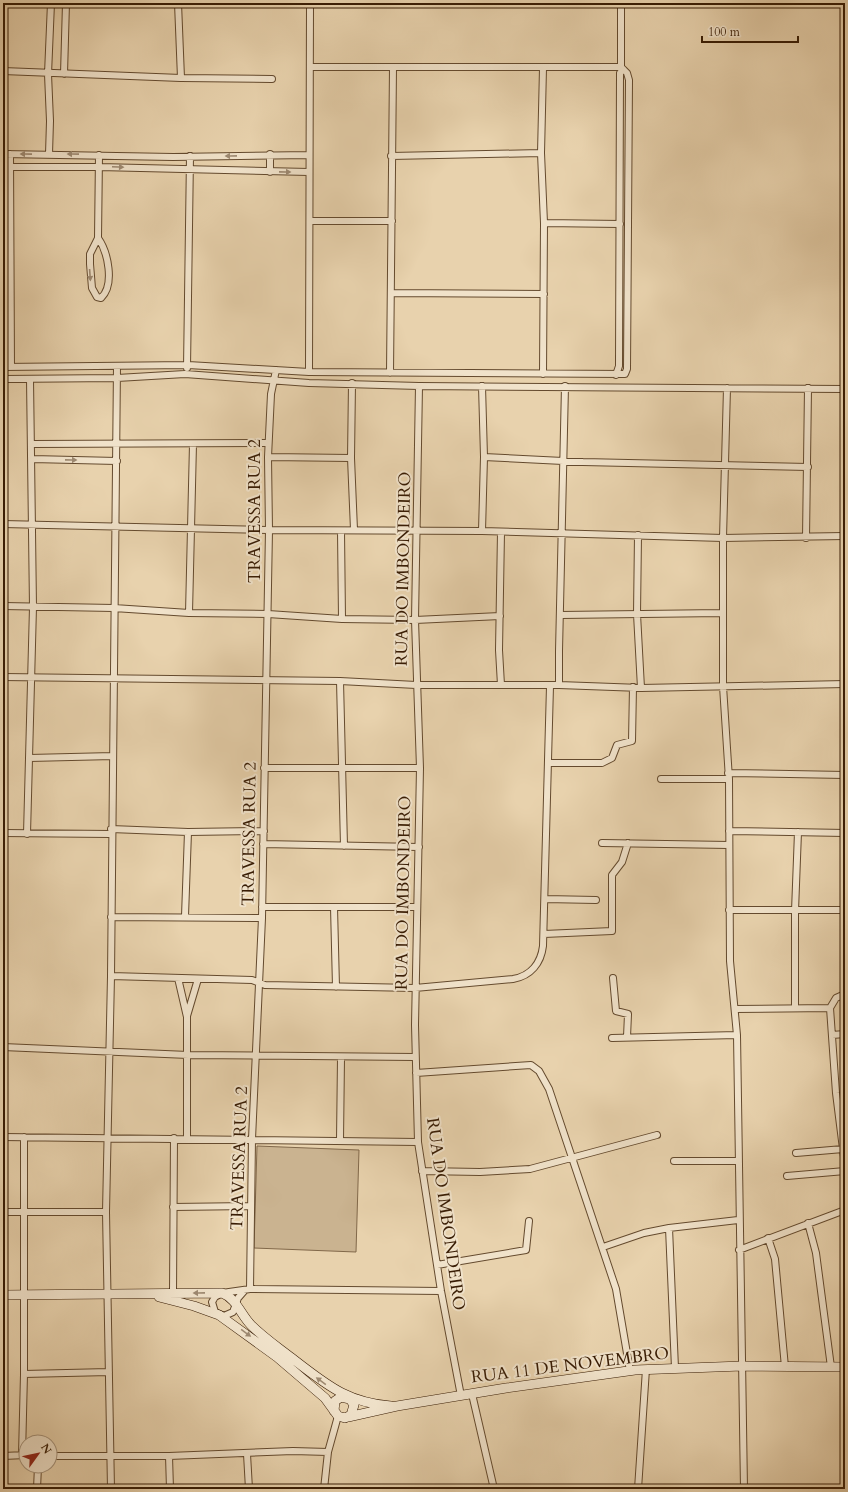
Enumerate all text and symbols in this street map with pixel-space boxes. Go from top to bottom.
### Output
scale bar [702,18,798,44]
text: 100 m [708,24,741,40]
one-way arrow [20,150,32,157]
one-way arrow [66,151,79,157]
one-way arrow [224,153,237,159]
one-way arrow [112,164,124,171]
one-way arrow [279,169,292,175]
one-way arrow [87,269,94,281]
street label: TRAVESSA RUA 2 [243,439,266,583]
one-way arrow [65,457,78,463]
street label: RUA DO IMBONDEIRO [390,472,416,666]
street label: TRAVESSA RUA 2 [236,761,262,906]
street label: RUA DO IMBONDEIRO [390,796,416,990]
street label: TRAVESSA RUA 2 [225,1085,253,1230]
street label: RUA DO IMBONDEIRO [421,1116,471,1312]
one-way arrow [192,1290,205,1296]
one-way arrow [240,1329,251,1337]
street label: RUA 11 DE NOVEMBRO [470,1341,670,1389]
one-way arrow [316,1377,327,1385]
north arrow [18,1434,58,1474]
text: N [37,1441,55,1457]

